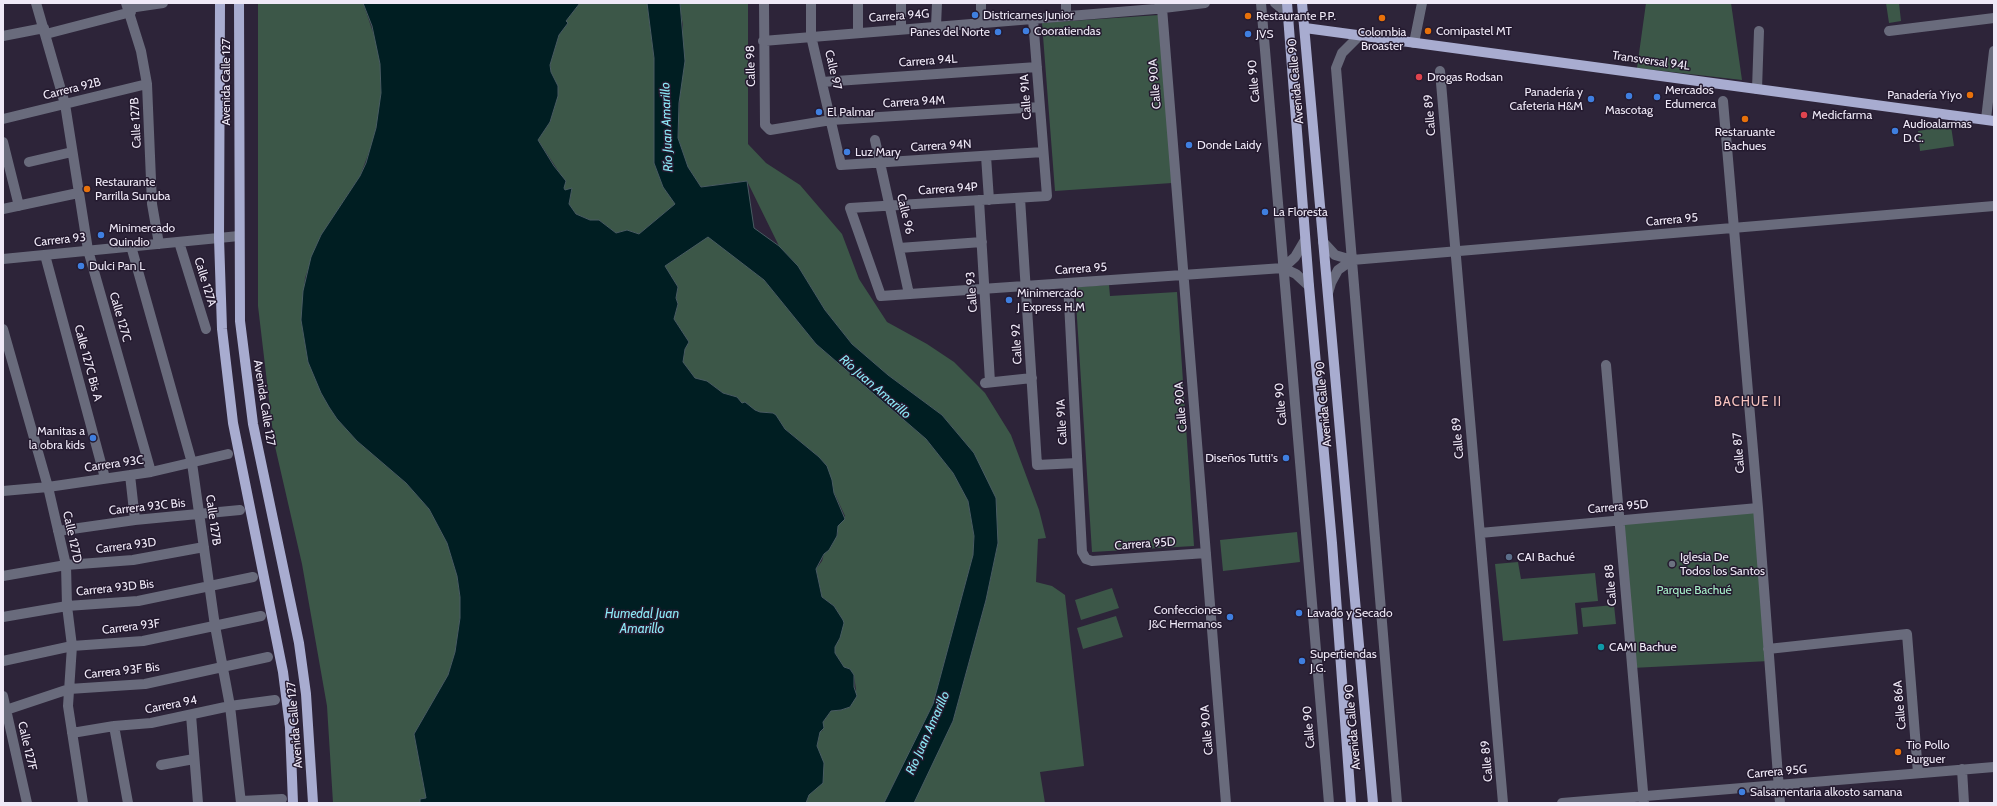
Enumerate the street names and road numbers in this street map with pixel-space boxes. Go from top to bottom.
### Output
street label: Carrera 94G [868,7,930,25]
street label: Avenida Calle 90 [1285,37,1307,125]
street label: Avenida Calle 127 [219,38,233,126]
street label: Calle 98 [743,45,759,87]
street label: Transversal 94L [1611,48,1691,74]
street label: Calle 97 [821,49,845,91]
street label: Carrera 94L [898,52,958,70]
street label: Calle 90A [1146,58,1164,110]
street label: Calle 90 [1245,59,1263,103]
street label: Calle 91A [1017,74,1035,120]
street label: Carrera 92B [42,75,102,103]
street label: Carrera 94M [882,93,946,111]
street label: Calle 89 [1421,94,1439,136]
street label: Calle 127B [127,97,145,149]
street label: Carrera 94N [910,137,972,155]
street label: Carrera 94P [918,180,978,198]
street label: Calle 96 [893,192,917,236]
street label: Carrera 95 [1645,211,1699,229]
street label: Carrera 93 [33,230,87,250]
street label: Calle 127A [191,256,219,308]
street label: Carrera 95 [1054,260,1108,278]
street label: Calle 93 [963,271,981,313]
street label: Calle 127C [106,290,134,344]
street label: Calle 127C Bis A [71,323,105,403]
street label: Calle 92 [1009,323,1025,365]
street label: Avenida Calle 127 [250,359,278,447]
street label: Avenida Calle 90 [1313,360,1335,448]
street label: Calle 90A [1172,381,1190,433]
street label: Calle 90 [1272,382,1290,426]
street label: Calle 91A [1054,399,1070,445]
street label: Calle 89 [1449,417,1467,459]
street label: Calle 87 [1730,432,1748,474]
street label: Carrera 93C [83,453,145,475]
street label: Calle 127B [202,494,224,546]
street label: Carrera 93C Bis [108,496,186,518]
street label: Carrera 95D [1587,497,1649,517]
street label: Calle 127D [59,510,85,564]
street label: Carrera 93D [95,535,157,557]
street label: Carrera 95D [1114,535,1176,553]
street label: Calle 88 [1602,563,1620,607]
street label: Carrera 93D Bis [75,577,155,599]
street label: Carrera 93F [101,616,161,638]
street label: Carrera 93F Bis [84,660,160,682]
street label: Calle 86A [1891,680,1909,730]
street label: Avenida Calle 127 [284,681,306,769]
street label: Avenida Calle 90 [1342,683,1364,771]
street label: Carrera 94 [144,693,198,717]
street label: Calle 90A [1198,704,1216,756]
street label: Calle 90 [1300,705,1318,749]
street label: Calle 127F [14,720,40,772]
street label: Calle 89 [1478,740,1496,782]
street label: Carrera 95G [1746,762,1808,782]

